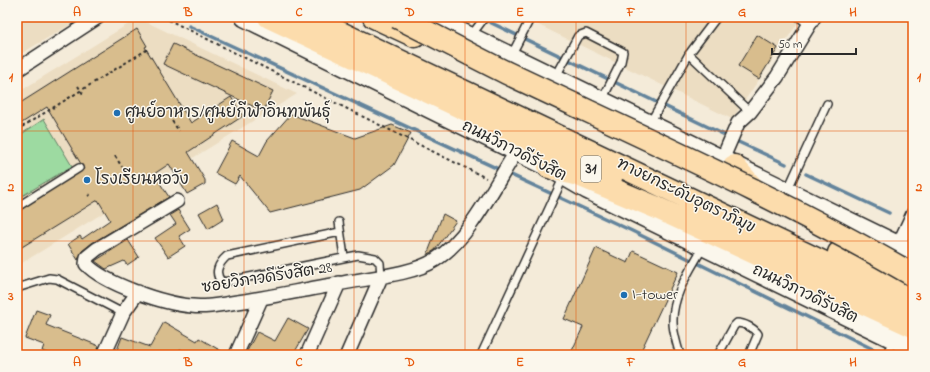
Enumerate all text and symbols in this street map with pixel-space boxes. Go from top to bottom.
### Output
text: A [73,3,81,22]
text: B [183,3,193,22]
text: C [295,3,303,22]
text: D [404,3,415,22]
text: E [516,3,524,22]
text: F [626,3,636,22]
text: G [738,3,746,22]
text: H [849,3,857,22]
scale bar [772,30,856,56]
text: 50 m [778,36,802,54]
text: 1 [9,68,14,87]
text: 1 [917,68,922,87]
place label: ศูนย์อาหาร/ศูนย์กีฬาอินทพันธุ์ [125,100,331,125]
marker: ศูนย์อาหาร/ศูนย์กีฬาอินทพันธุ์ [112,108,122,118]
street label: ถนนวิภาวดีรังสิต [457,114,571,188]
street label: ทางยกระดับอุตราภิมุข [612,152,760,240]
road number: 31 [581,156,601,182]
place label: โรงเรียนหอวัง [95,167,189,192]
marker: โรงเรียนหอวัง [82,175,92,185]
text: 2 [7,178,15,197]
text: 2 [915,178,923,197]
street label: ซอยวิภาวดีรังสิต 28 [200,256,334,300]
street label: ถนนวิภาวดีรังสิต [748,258,862,330]
place label: I-tower [632,283,678,307]
text: 3 [7,287,14,306]
text: 3 [915,287,922,306]
marker: I-tower [619,290,629,300]
text: A [73,353,81,372]
text: B [183,353,193,372]
text: C [295,353,303,372]
text: D [404,353,415,372]
text: E [516,353,524,372]
text: F [626,353,636,372]
text: G [738,353,746,372]
text: H [849,353,857,372]

